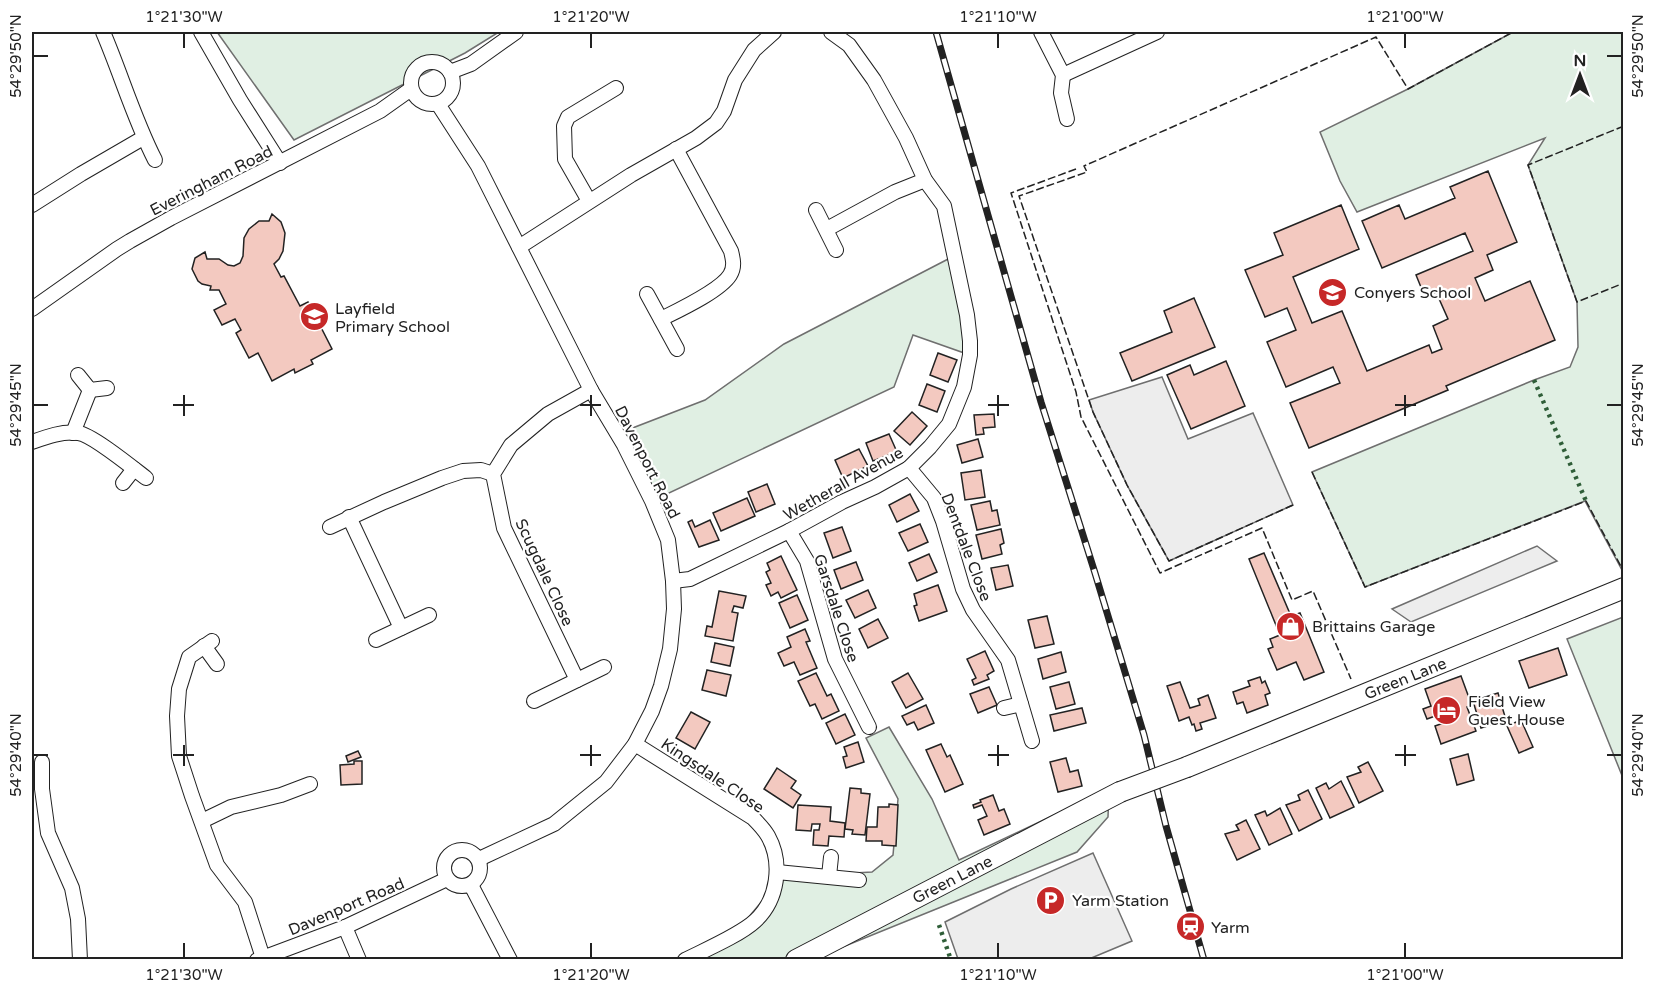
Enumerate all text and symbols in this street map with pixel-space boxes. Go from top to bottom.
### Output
text: 1°21'30"W [145,8,223,26]
text: 1°21'20"W [552,8,630,26]
text: 1°21'10"W [959,8,1037,26]
text: 1°21'00"W [1366,8,1444,26]
text: 54°29'50"N [7,14,25,98]
text: 54°29'50"N [1629,14,1647,98]
north arrow [1550,45,1610,105]
text: N [1574,51,1586,71]
street label: Everingham Road [147,141,276,220]
school or university icon: Conyers School [1317,276,1349,308]
place label: Conyers School [1354,283,1471,303]
place label: Layfield Primary School [335,299,450,337]
school or university icon: Layfield Primary School [298,301,330,333]
text: 54°29'45"N [7,363,25,447]
text: 54°29'45"N [1629,363,1647,447]
street label: Davenport Road [610,403,684,522]
street label: Wetherall Avenue [780,443,907,525]
street label: Dentdale Close [936,490,996,604]
street label: Scugdale Close [510,516,578,629]
street label: Garsdale Close [809,552,863,665]
shop icon: Brittains Garage [1275,610,1307,642]
place label: Brittains Garage [1312,617,1435,637]
street label: Green Lane [1361,653,1449,705]
place label: Field View Guest House [1468,692,1565,730]
hotel icon: Field View Guest House [1431,694,1463,726]
text: 54°29'40"N [7,713,25,797]
text: 54°29'40"N [1629,713,1647,797]
street label: Kingsdale Close [657,734,768,818]
street label: Green Lane [909,851,996,909]
street label: Davenport Road [285,873,408,940]
parking icon: Yarm Station [1035,884,1067,916]
place label: Yarm Station [1072,891,1169,911]
station icon: Yarm [1174,911,1206,943]
place label: Yarm [1211,918,1250,938]
text: 1°21'30"W [145,966,223,984]
text: 1°21'20"W [552,966,630,984]
text: 1°21'10"W [959,966,1037,984]
text: 1°21'00"W [1366,966,1444,984]

